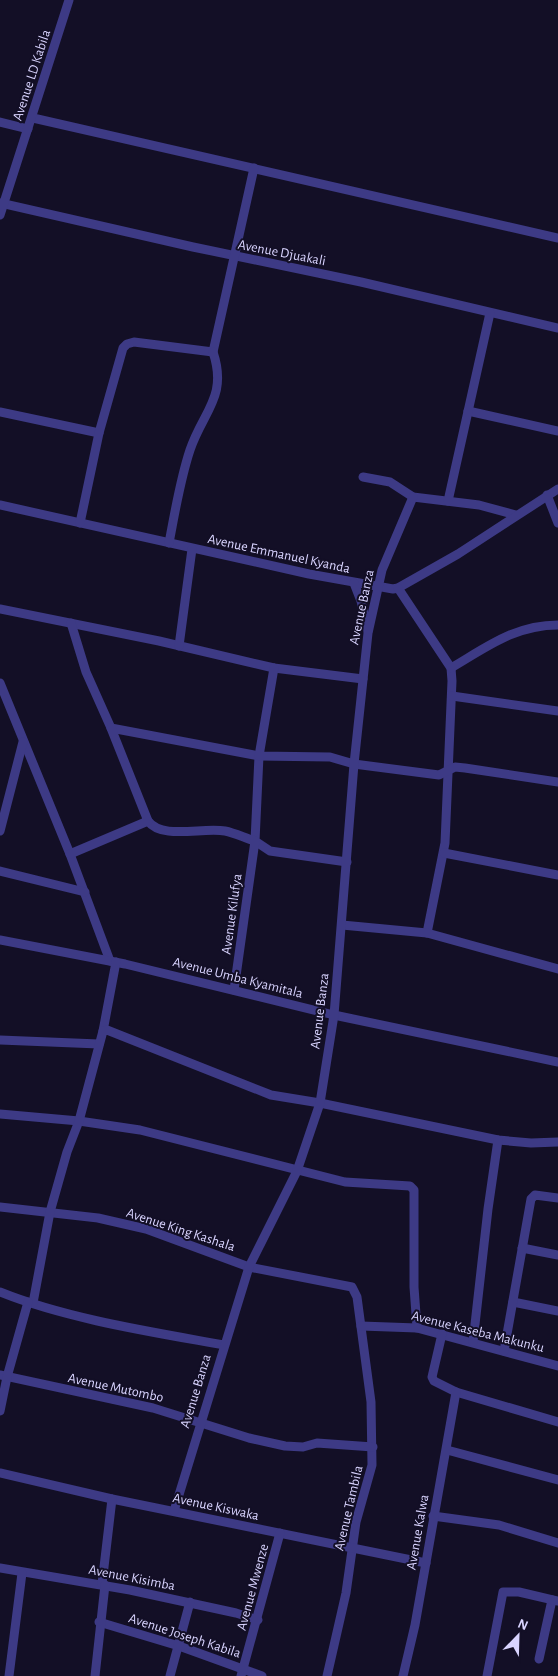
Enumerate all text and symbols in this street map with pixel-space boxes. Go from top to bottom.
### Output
street label: Avenue LD Kabila [11,28,53,123]
street label: Avenue Djuakali [237,238,327,268]
street label: Avenue Emmanuel Kyanda [206,532,352,576]
street label: Avenue Banza [347,568,377,646]
street label: Avenue Kilufya [219,872,245,955]
street label: Avenue Umba Kyamitala [171,955,305,1001]
street label: Avenue Banza [308,972,332,1050]
street label: Avenue King Kashala [125,1206,237,1254]
street label: Avenue Kaseba Makunku [410,1309,546,1355]
street label: Avenue Banza [178,1352,214,1430]
street label: Avenue Mutombo [67,1371,165,1405]
street label: Avenue Tambila [332,1464,366,1552]
street label: Avenue Kiswaka [171,1491,261,1523]
street label: Avenue Kalwa [404,1493,432,1571]
street label: Avenue Mwenze [235,1543,271,1632]
street label: Avenue Kisimba [87,1563,177,1593]
street label: Avenue Joseph Kabila [127,1611,243,1661]
north arrow [493,1611,543,1661]
text: N [515,1617,530,1633]

